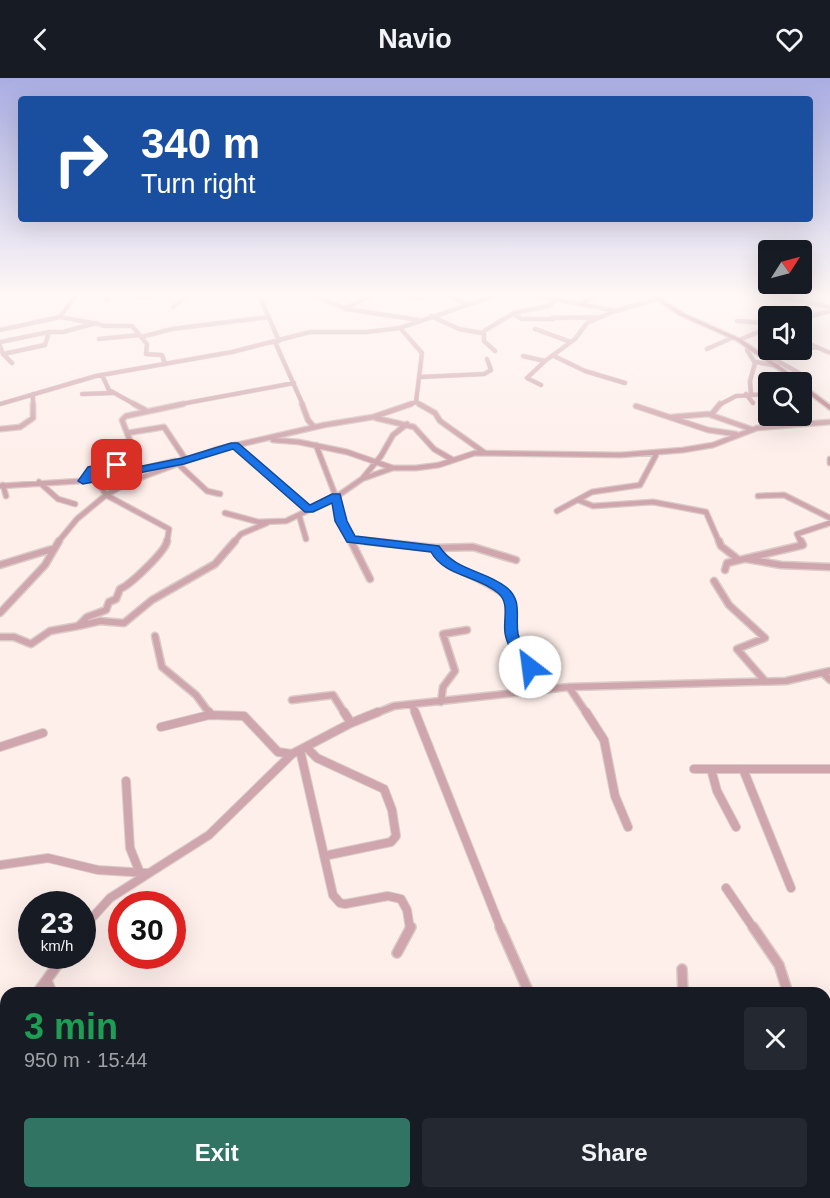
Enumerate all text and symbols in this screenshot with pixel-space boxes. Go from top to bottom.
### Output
icon: back [24,23,57,56]
icon: heart [773,23,806,56]
text: Navio [378,24,452,54]
icon: right [42,120,120,198]
text: 340 m [141,120,260,167]
text: Turn right [141,169,256,199]
north arrow [758,240,812,294]
map controls [758,240,812,426]
button: sound [758,306,812,360]
button: search [758,372,812,426]
pin [91,439,142,490]
icon: arrive [100,448,133,481]
position arrow [498,635,562,699]
speed limit sign: 30 [108,891,186,969]
text: 23 [40,906,74,939]
text: km/h [41,937,73,954]
text: 3 min [24,1006,118,1047]
button: close [744,1007,807,1070]
text: 950 m · 15:44 [24,1049,147,1071]
button: Exit [24,1118,410,1187]
button: Share [422,1118,807,1187]

